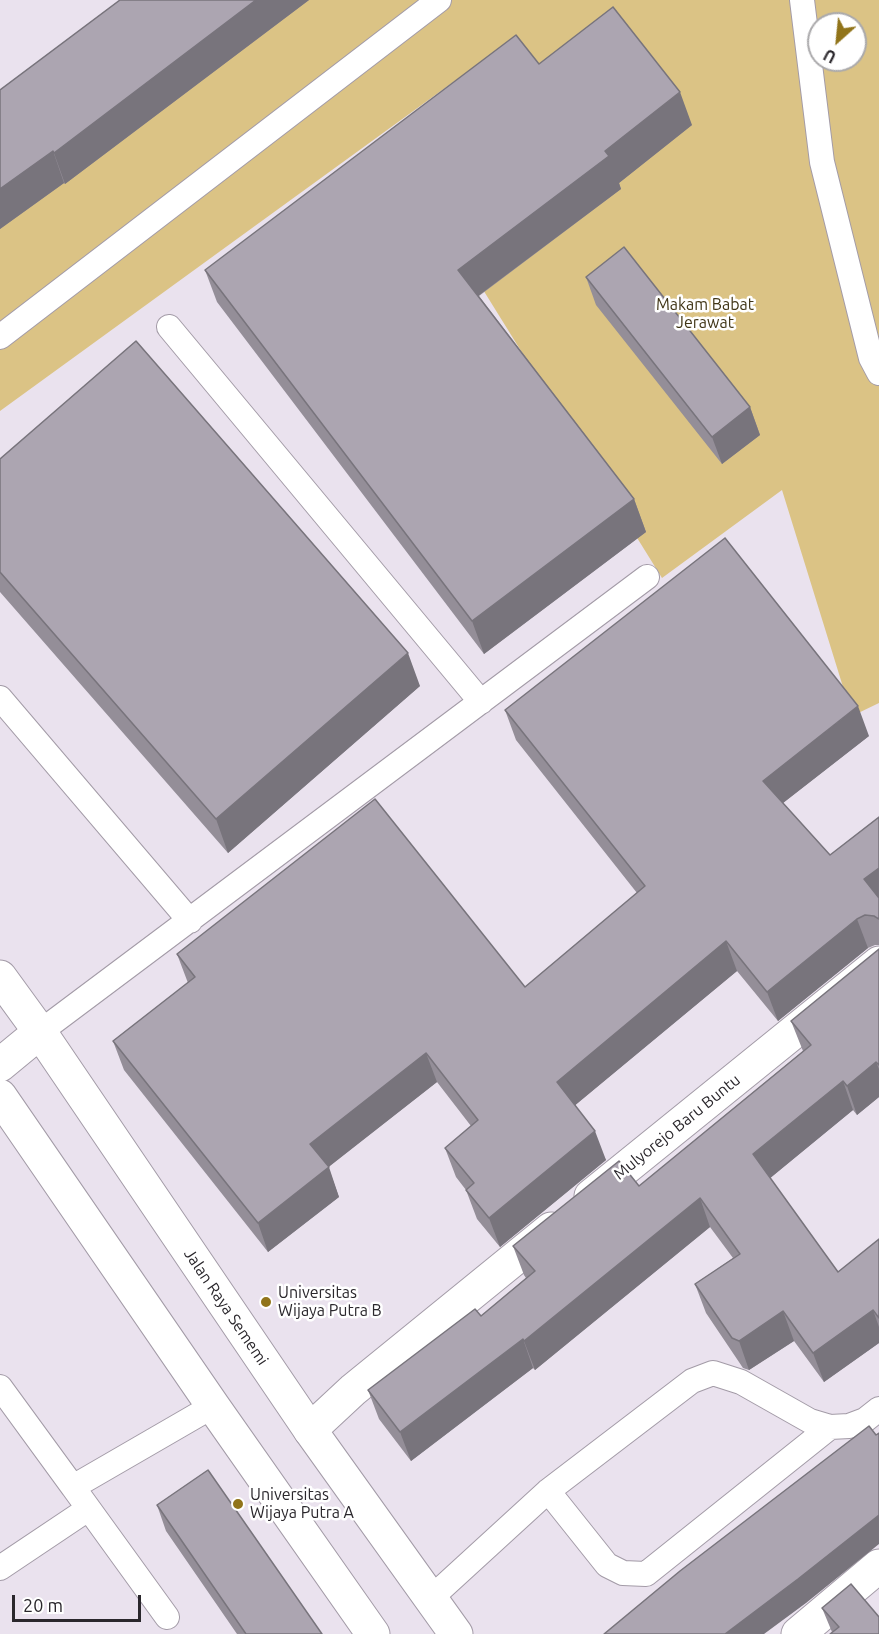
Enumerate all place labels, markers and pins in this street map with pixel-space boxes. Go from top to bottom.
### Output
place label: Universitas Wijaya Putra B [278,1283,382,1321]
marker: Universitas Wijaya Putra B [259,1295,273,1309]
place label: Universitas Wijaya Putra A [250,1485,354,1523]
marker: Universitas Wijaya Putra A [231,1497,245,1511]

